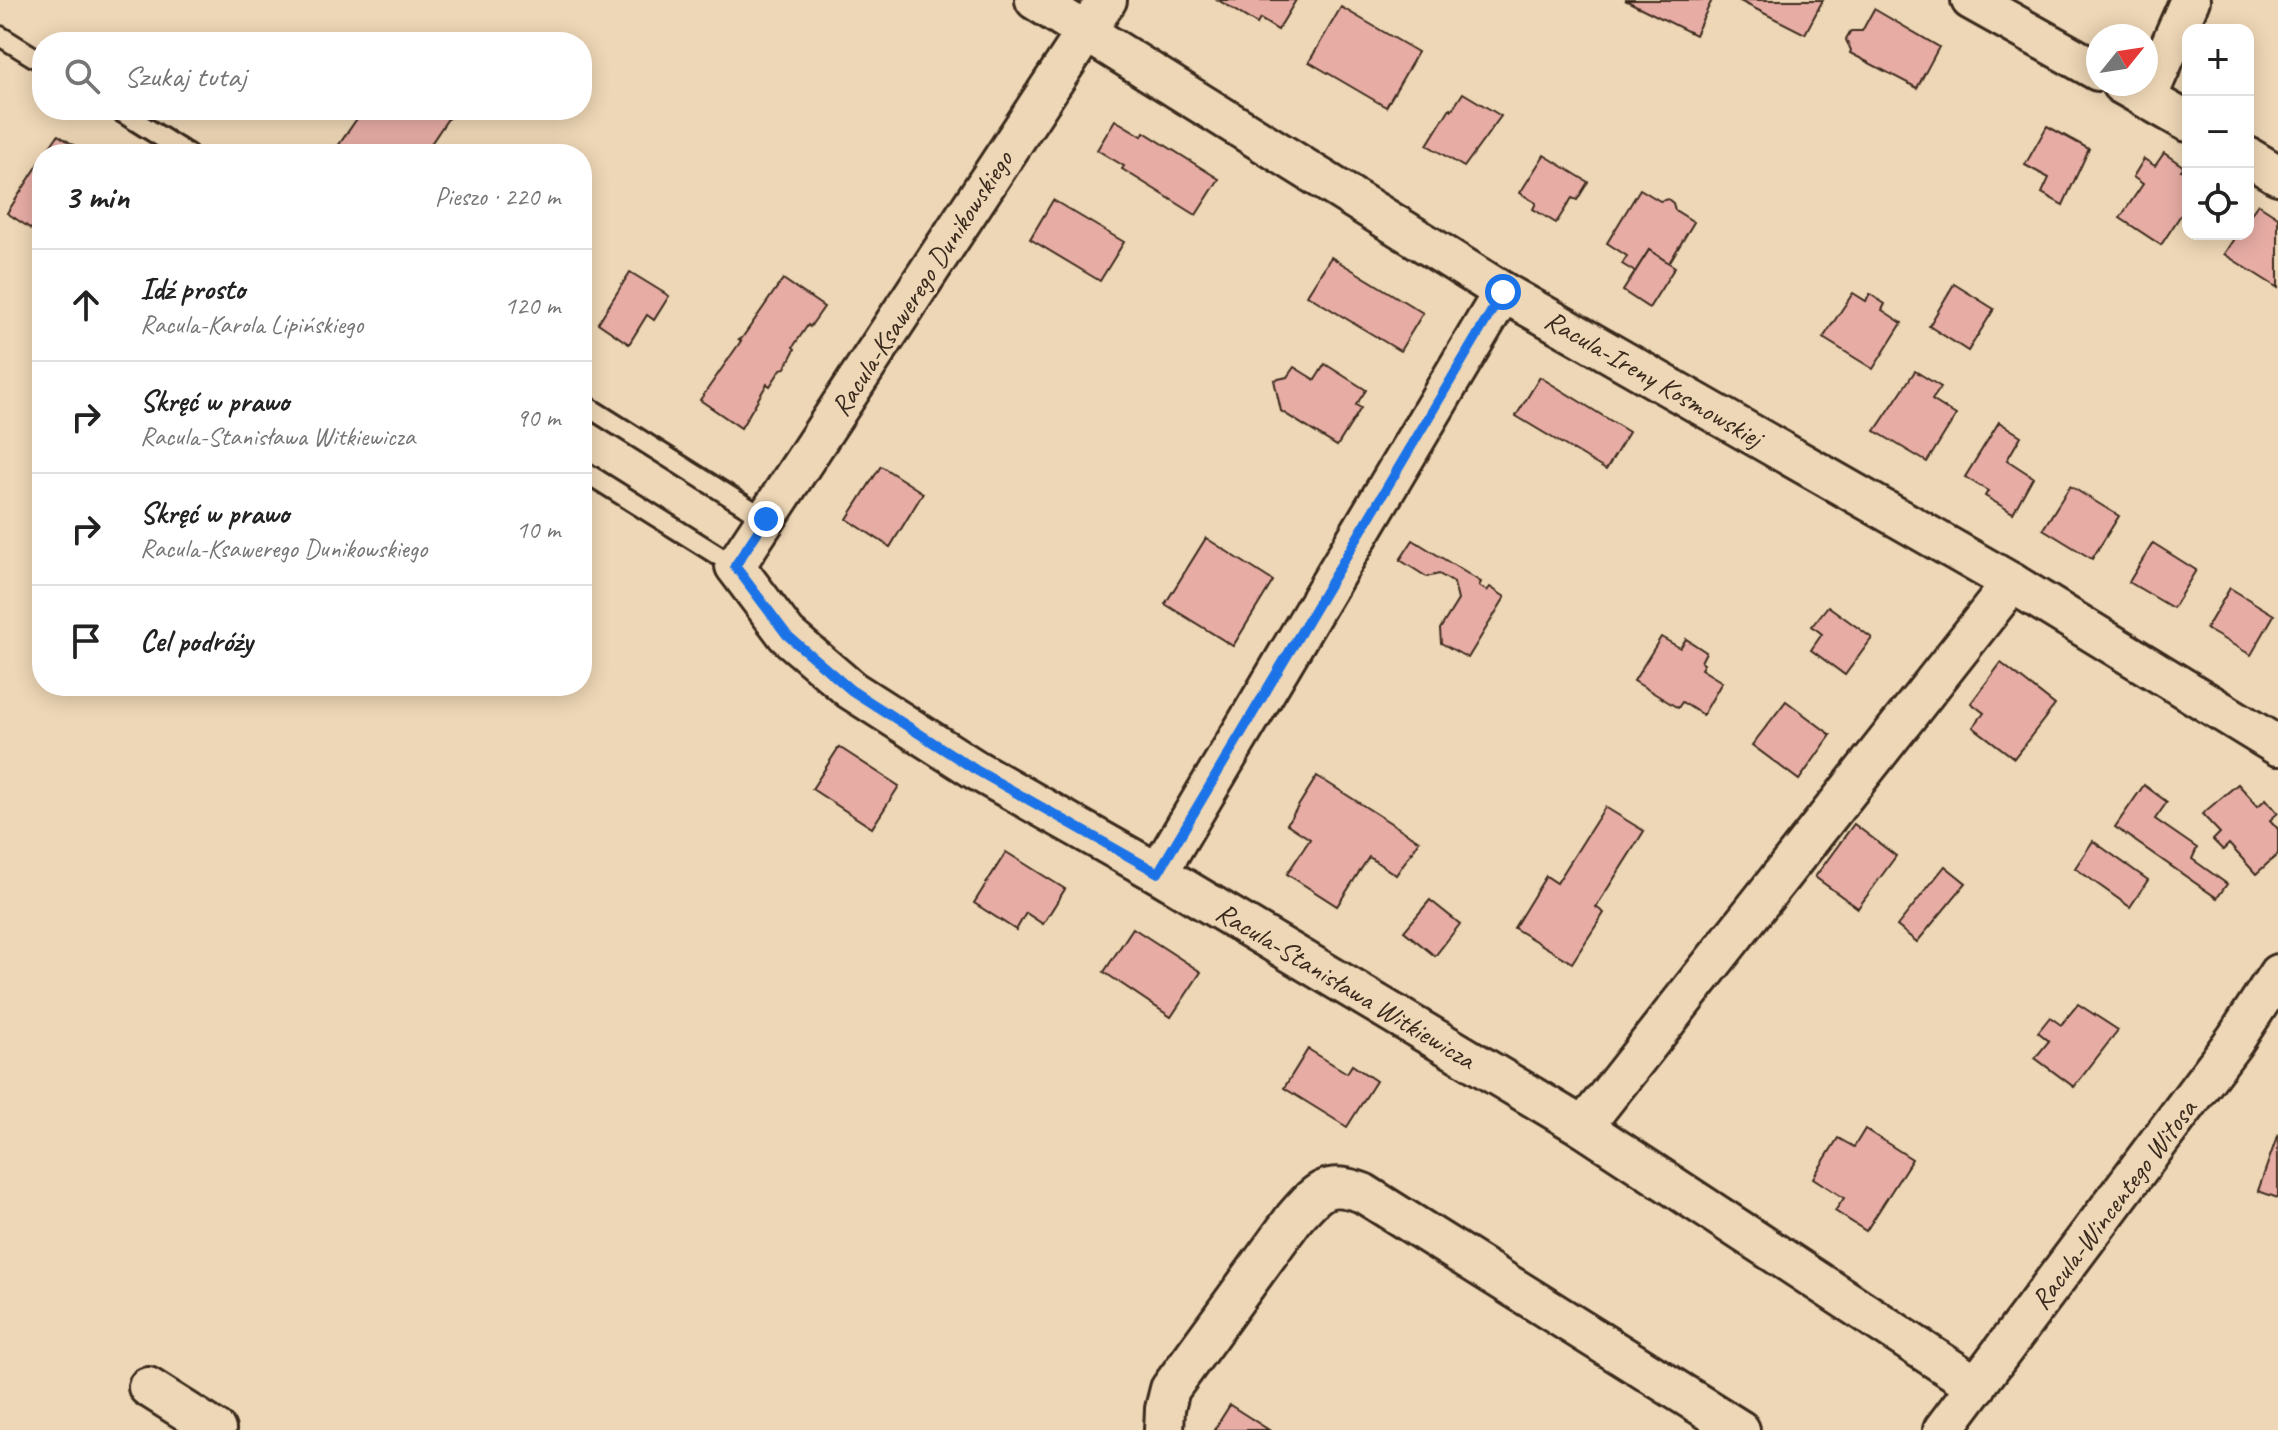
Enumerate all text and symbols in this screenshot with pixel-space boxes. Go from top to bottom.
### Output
north arrow [2086,24,2158,96]
map controls [2182,24,2254,240]
button: + [2182,24,2254,96]
search box [32,32,592,120]
icon: search [60,54,104,98]
text: Szukaj tutaj [124,57,246,95]
button: − [2182,96,2254,168]
street label: Racula-Ksawerego Dunikowskiego [823,142,1021,422]
button: locate [2182,168,2254,240]
text: 3 min [64,175,129,218]
text: Pieszo · 220 m [435,180,560,213]
text: Idź prosto [140,270,245,308]
route start [1485,274,1521,310]
icon: ahead [64,283,108,327]
text: 120 m [504,289,560,322]
street label: Racula-Ireny Kosmowskiej [1539,302,1772,457]
text: Racula-Karola Lipińskiego [140,308,363,341]
text: Skręć w prawo [140,382,289,420]
icon: right [64,395,108,439]
text: 90 m [516,401,560,434]
text: Racula-Stanisława Witkiewicza [140,420,415,453]
text: Skręć w prawo [140,494,289,532]
route end [748,501,784,537]
icon: right [64,507,108,551]
text: 10 m [516,513,560,546]
text: Racula-Ksawerego Dunikowskiego [140,532,427,565]
icon: arrive [64,619,108,663]
text: Cel podróży [140,622,253,660]
street label: Racula-Stanisława Witkiewicza [1210,894,1483,1078]
street label: Racula-Wincentego Witosa [2023,1091,2205,1316]

